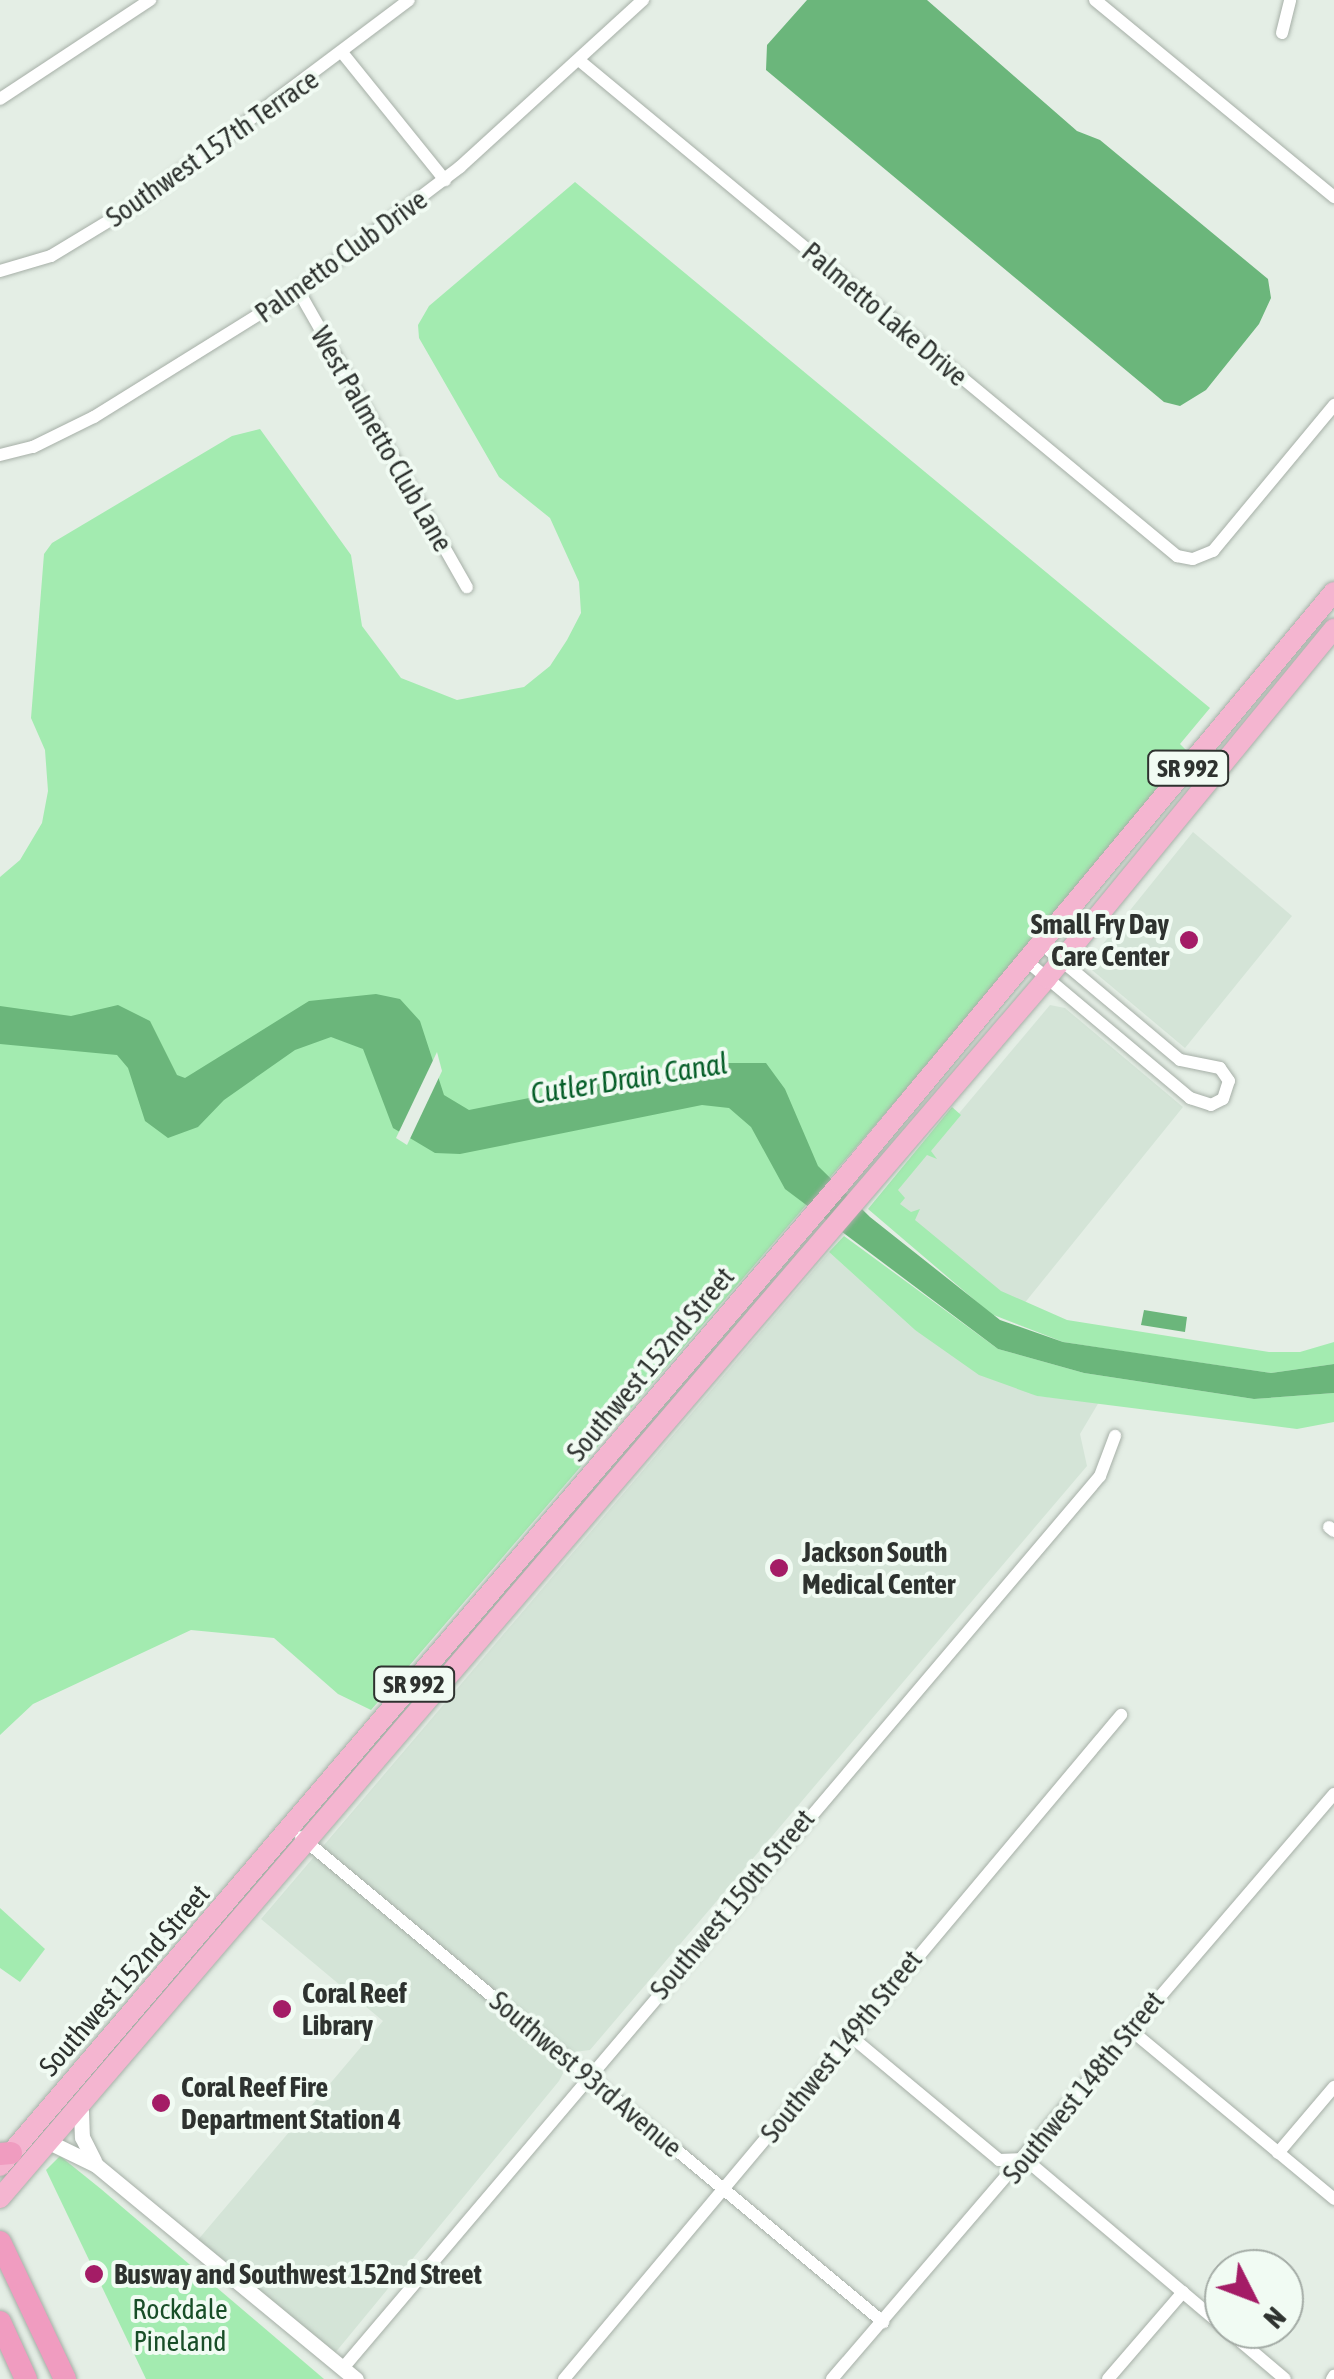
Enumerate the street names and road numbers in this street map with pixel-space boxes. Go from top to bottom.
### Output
street label: Southwest 157th Terrace [99,62,325,234]
street label: Palmetto Club Drive [248,182,434,330]
street label: Palmetto Lake Drive [795,235,975,393]
street label: West Palmetto Club Lane [304,321,460,557]
road number: SR 992 [1146,748,1230,788]
street label: Southwest 152nd Street [559,1260,741,1468]
road number: SR 992 [372,1664,456,1704]
street label: Southwest 150th Street [643,1802,821,2006]
street label: Southwest 152nd Street [32,1877,216,2083]
street label: Southwest 149th Street [753,1943,929,2149]
street label: Southwest 93rd Avenue [483,1984,689,2164]
street label: Southwest 148th Street [995,1984,1171,2190]

